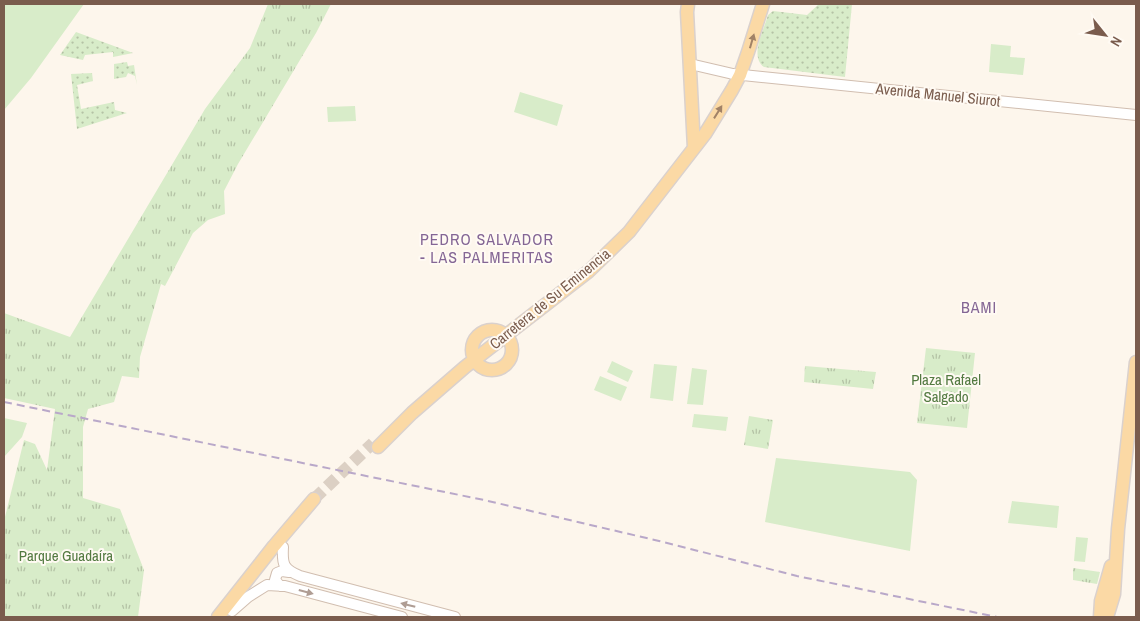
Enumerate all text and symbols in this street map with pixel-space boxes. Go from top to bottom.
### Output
north arrow [1080,10,1130,60]
one-way arrow [748,33,756,48]
text: N [1106,33,1126,50]
street label: Avenida Manuel Siurot [874,77,1002,112]
one-way arrow [714,106,723,119]
district label: PEDRO SALVADOR - LAS PALMERITAS [420,228,554,268]
street label: Carretera de Su Eminencia [485,243,615,354]
district label: BAMI [961,296,997,318]
park label: Plaza Rafael Salgado [911,369,981,407]
park label: Parque Guadaíra [19,545,113,566]
one-way arrow [299,588,314,596]
one-way arrow [401,601,416,609]

